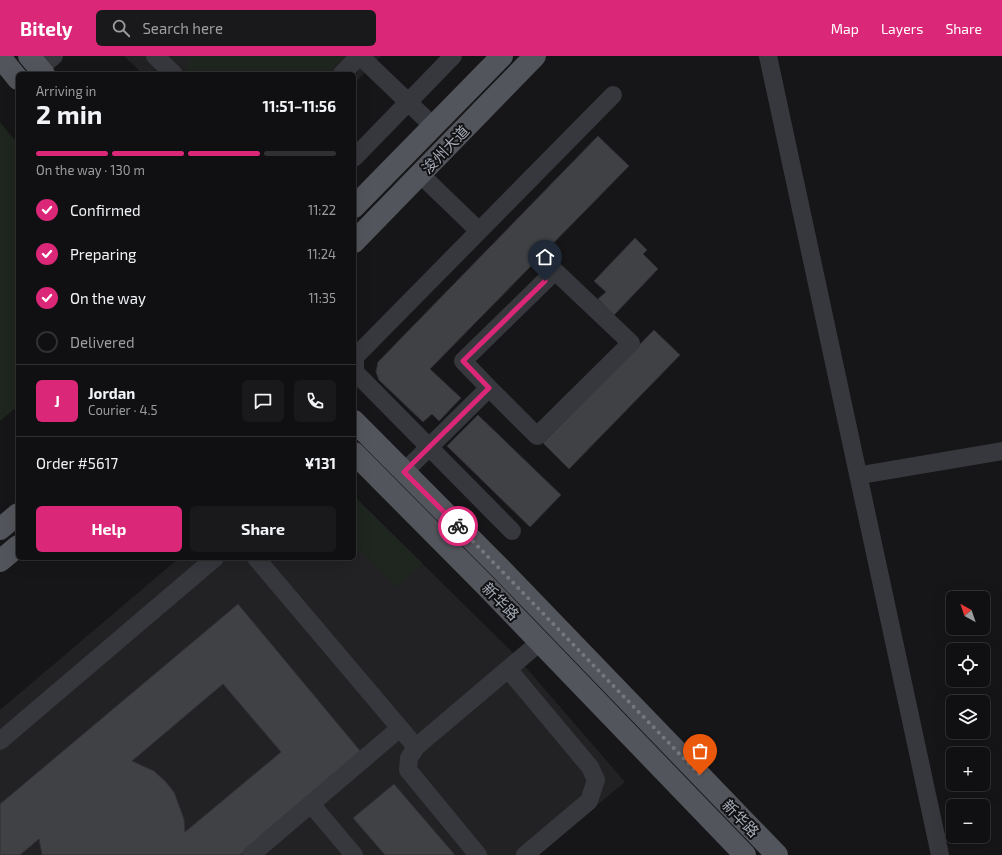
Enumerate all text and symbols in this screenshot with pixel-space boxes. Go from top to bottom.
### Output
search box [96,10,376,46]
text: Bitely [20,17,72,40]
icon: search [110,17,132,39]
text: Search here [142,19,223,37]
text: Map [831,20,859,37]
text: Layers [881,20,923,37]
text: Share [945,20,982,37]
text: Arriving in [36,83,96,99]
text: 11:51–11:56 [263,97,336,115]
text: 2 min [36,98,102,129]
street label: 浚州大道 [418,121,472,177]
text: On the way · 130 m [36,162,145,178]
icon: check [36,199,58,221]
text: Confirmed [70,201,141,219]
text: 11:22 [308,202,336,218]
pin [528,240,562,281]
icon: check [36,243,58,265]
text: Preparing [70,245,136,263]
text: 11:24 [307,246,336,262]
icon: home [534,246,556,268]
icon: check [36,287,58,309]
text: On the way [70,289,146,307]
text: 11:35 [308,290,336,306]
text: Delivered [70,333,135,351]
button: chat [242,380,284,422]
button: phone [294,380,336,422]
text: Jordan [88,384,135,402]
text: J [54,392,60,410]
text: Courier · 4.5 [88,402,157,418]
text: Order #5617 [36,454,118,472]
text: ¥131 [305,454,336,472]
button: Help [36,506,182,552]
button: Share [190,506,336,552]
courier [438,506,478,546]
icon: bike [447,515,469,537]
street label: 新华路 [479,579,523,623]
north arrow [946,591,990,635]
map controls [946,591,990,843]
button: locate [946,643,990,687]
button: layers [946,695,990,739]
pin [683,734,717,775]
icon: bag [689,740,711,762]
button: + [946,747,990,791]
street label: 新华路 [719,796,763,840]
button: − [946,799,990,843]

